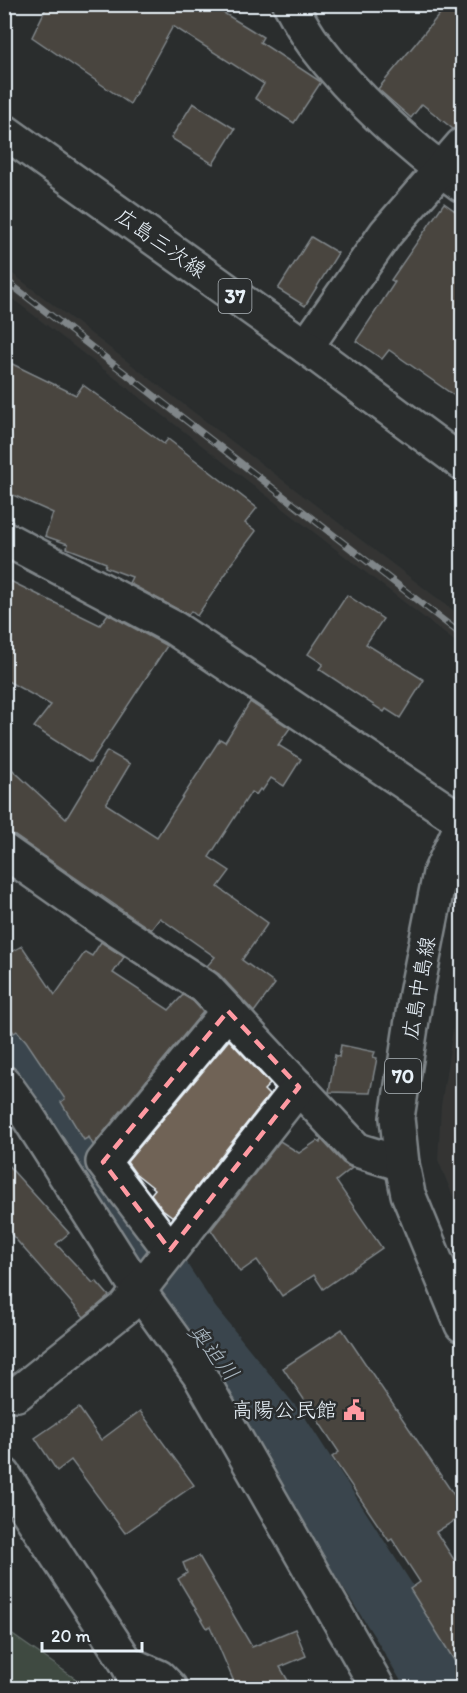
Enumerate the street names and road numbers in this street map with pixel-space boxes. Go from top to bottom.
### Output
street label: 広島三次線 [111,202,211,283]
road number: 37 [218,279,252,313]
street label: 広島中島線 [397,934,440,1042]
road number: 70 [385,1059,421,1093]

